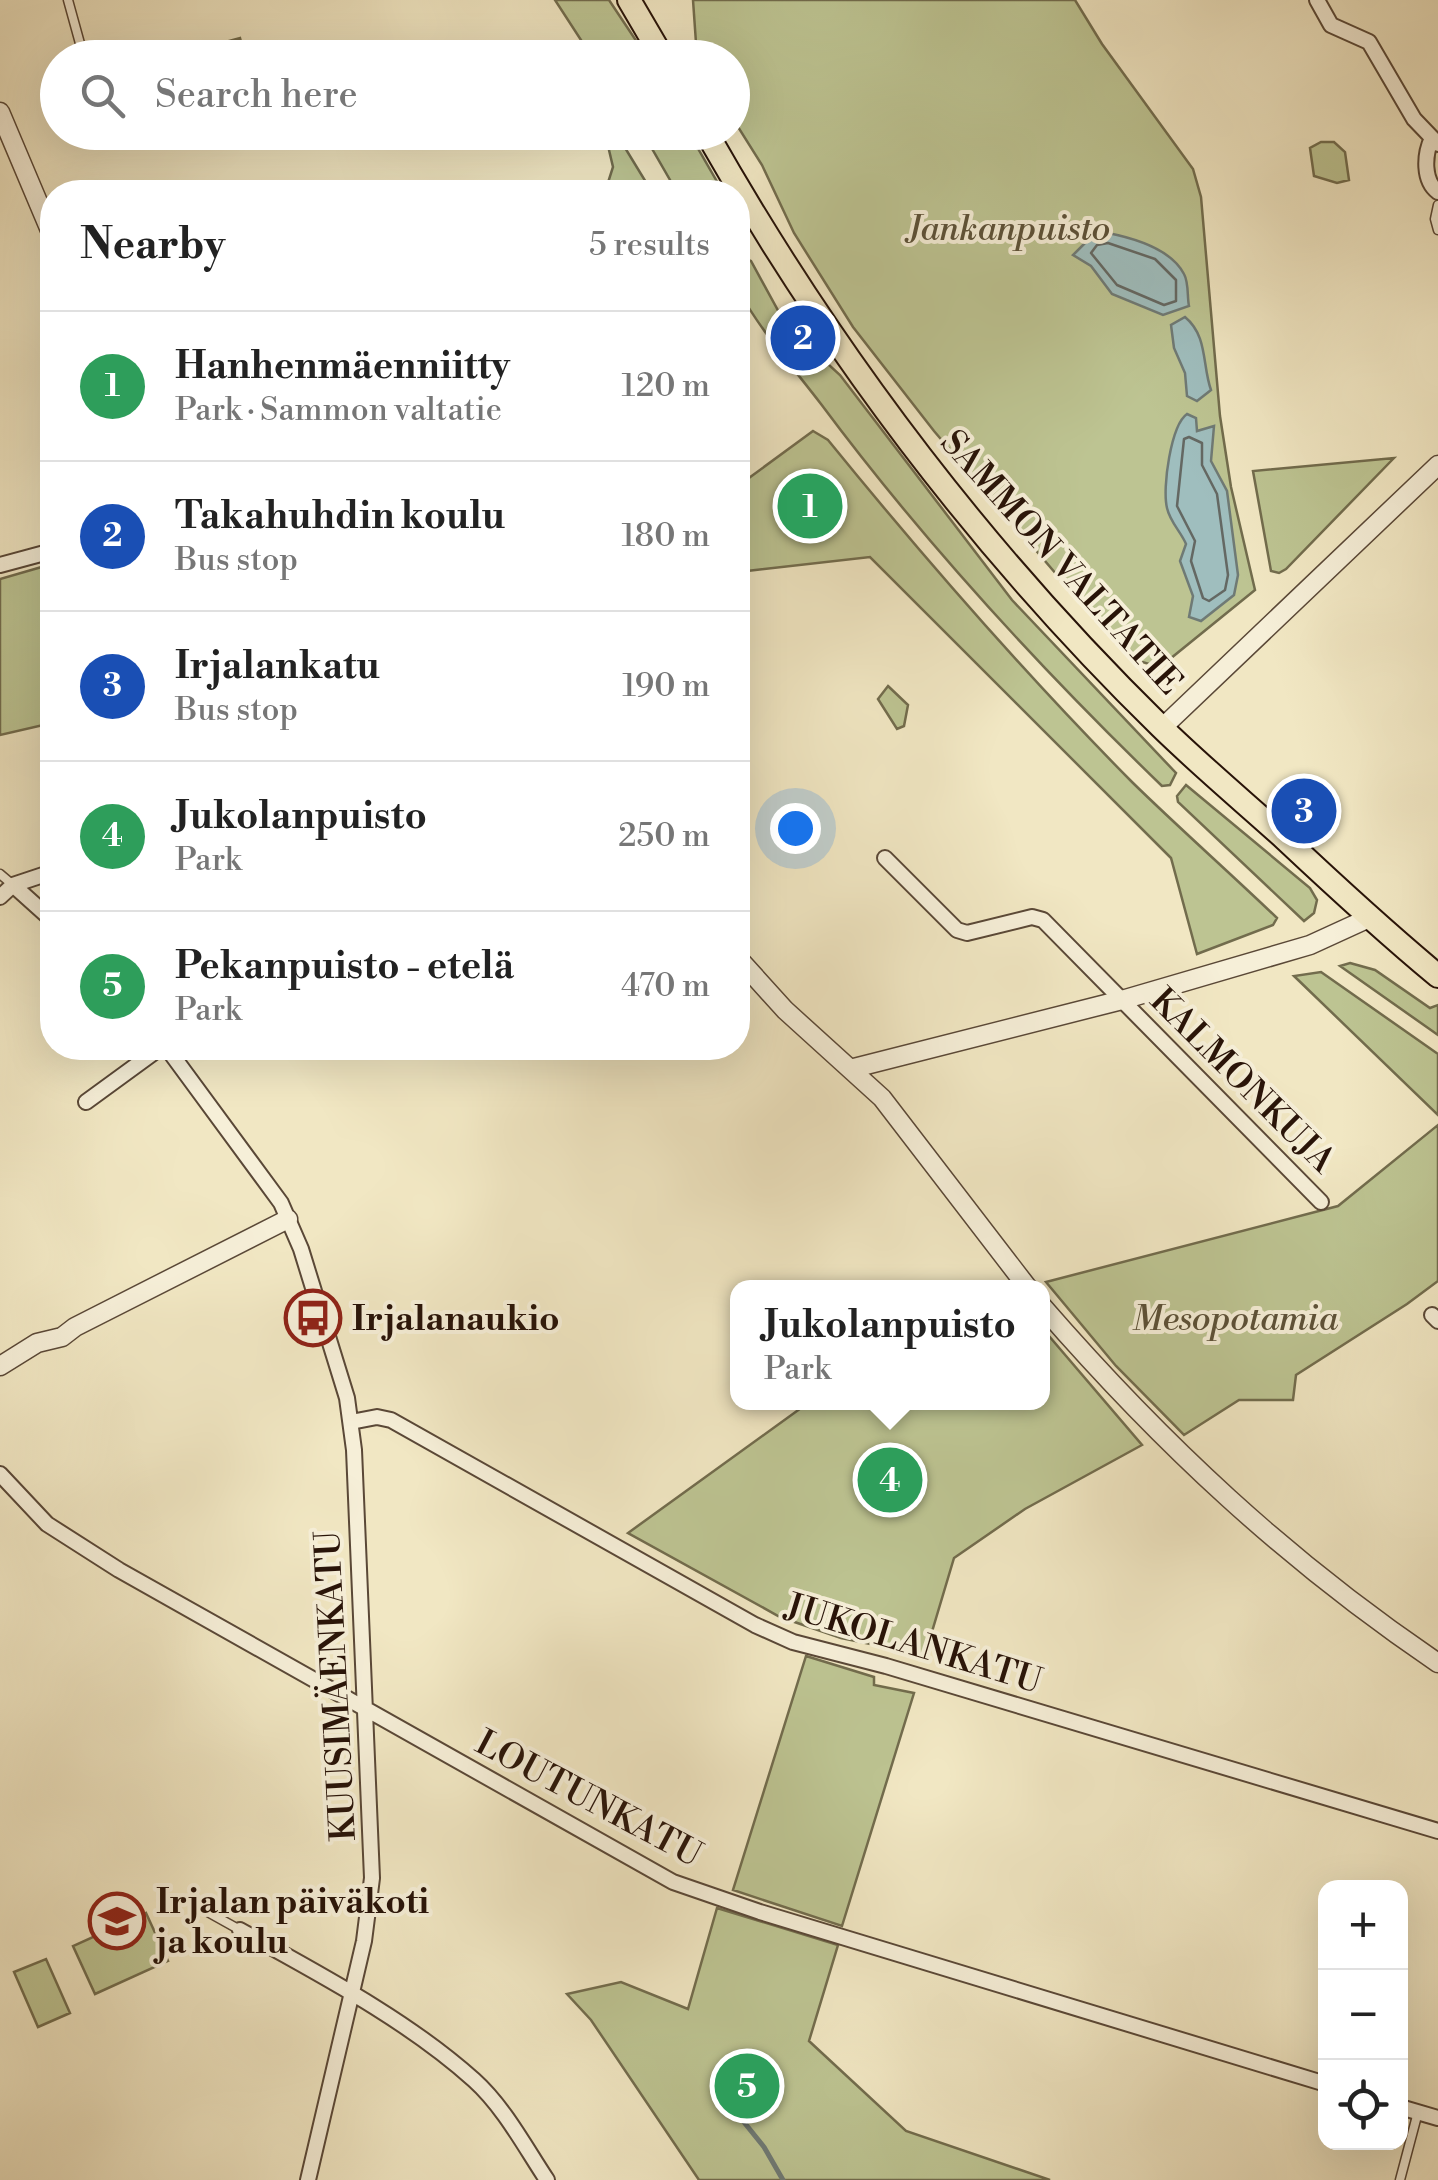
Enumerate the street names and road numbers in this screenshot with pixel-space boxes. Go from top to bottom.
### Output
street label: SAMMON VALTATIE [931,422,1191,704]
street label: KALMONKUJA [1140,979,1344,1183]
street label: KUUSIMÄENKATU [306,1530,366,1842]
street label: JUKOLANKATU [778,1584,1047,1704]
street label: LOUTUNKATU [468,1722,709,1877]

